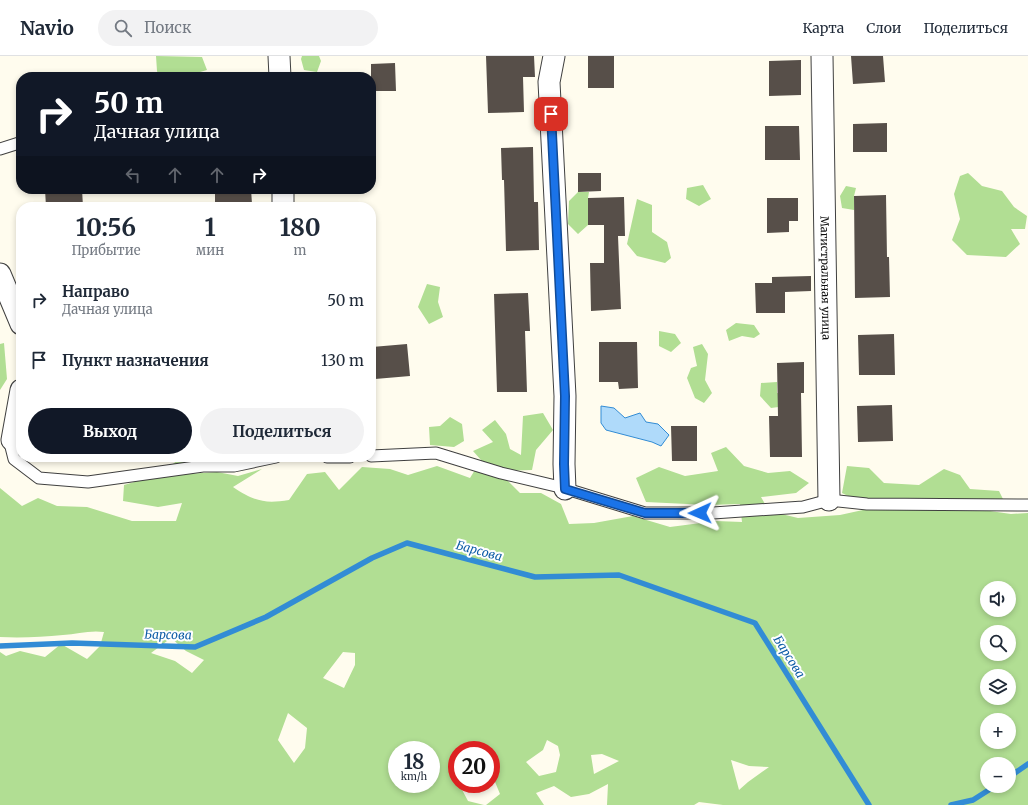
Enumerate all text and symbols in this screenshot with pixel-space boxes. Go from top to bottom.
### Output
search box [98,10,378,46]
text: Navio [20,16,74,40]
icon: search [112,17,134,39]
text: Поиск [144,18,191,37]
text: Карта [802,19,844,37]
text: Слои [866,19,901,37]
text: Поделиться [923,19,1008,37]
text: 50 m [94,85,163,121]
icon: right [28,88,80,140]
pin [534,97,568,131]
icon: arrive [540,103,562,125]
text: Дачная улица [94,120,220,143]
icon: left [122,164,144,186]
icon: ahead [164,164,186,186]
icon: ahead [206,164,228,186]
icon: right [248,164,270,186]
text: 10:56 [76,212,136,243]
text: 1 [204,212,216,243]
text: 180 [280,212,321,243]
street label: Магистральная улица [818,216,833,340]
text: Прибытие [71,242,140,259]
text: мин [196,242,224,259]
text: m [294,242,307,259]
text: Направо [62,282,129,301]
icon: right [28,289,50,311]
text: 50 m [327,291,364,310]
text: Дачная улица [62,301,153,318]
icon: arrive [28,349,50,371]
text: Пункт назначения [62,351,209,370]
text: 130 m [321,351,364,370]
button: Выход [28,408,192,454]
button: Поделиться [200,408,364,454]
position arrow [679,492,721,534]
water label: Барсова [454,537,504,564]
map controls [980,581,1016,793]
button: sound [980,581,1016,617]
button: search [980,625,1016,661]
water label: Барсова [144,627,192,642]
water label: Барсова [771,633,808,681]
button: layers [980,669,1016,705]
button: + [980,713,1016,749]
speed limit sign: 20 [448,741,500,793]
text: 18 [403,749,425,774]
button: − [980,757,1016,793]
text: km/h [401,770,427,783]

